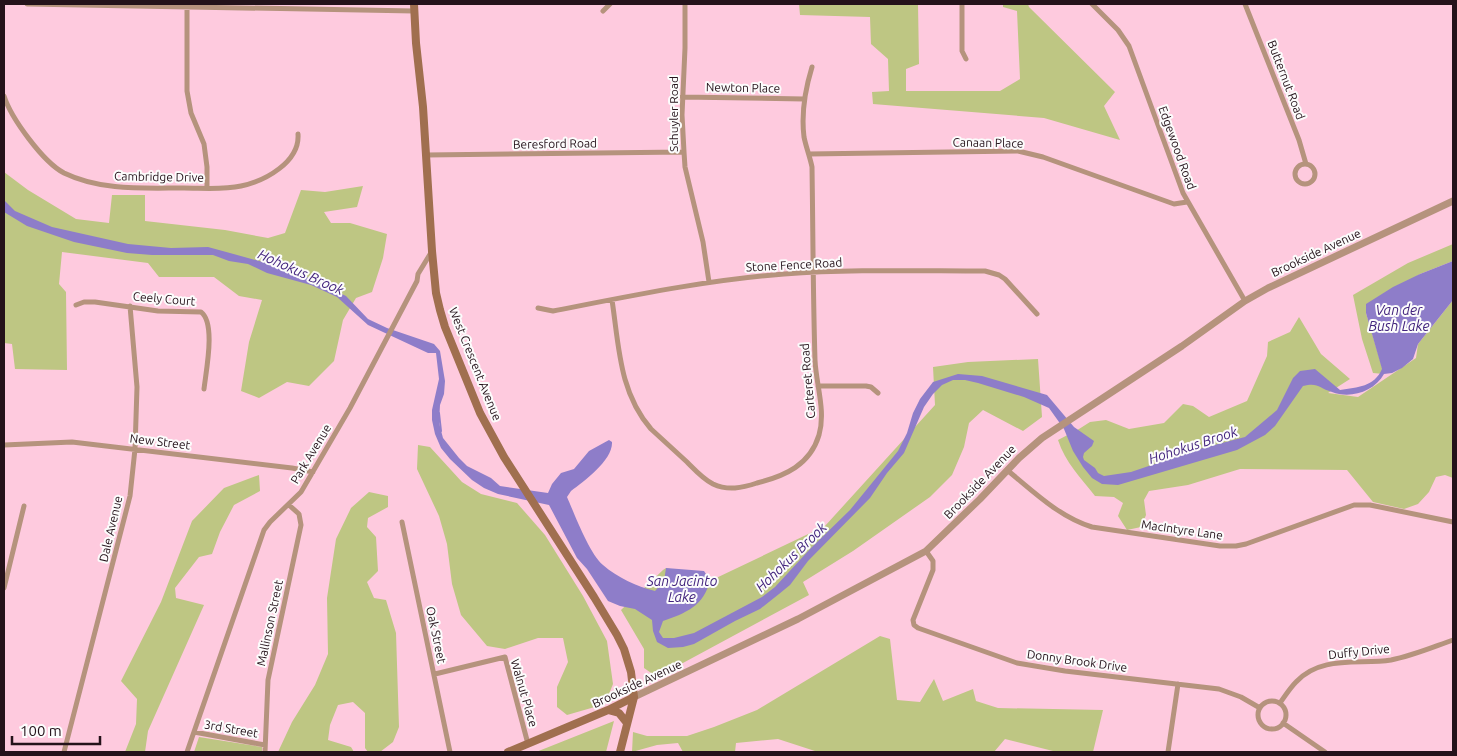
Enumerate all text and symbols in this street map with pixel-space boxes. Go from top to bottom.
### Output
street label: Butternut Road [1265,38,1308,121]
street label: Schuyler Road [667,76,680,152]
street label: Newton Place [706,80,780,95]
street label: Edgewood Road [1156,104,1199,191]
street label: Canaan Place [952,135,1024,150]
street label: Beresford Road [513,136,597,151]
street label: Cambridge Drive [114,169,204,184]
street label: Brookside Avenue [1269,226,1363,279]
water label: Hohokus Brook [256,246,347,298]
street label: Stone Fence Road [745,255,843,274]
street label: Ceely Court [132,289,196,308]
water label: Van der Bush Lake [1369,302,1429,334]
street label: West Crescent Avenue [447,305,504,422]
street label: Carteret Road [798,343,817,419]
street label: Park Avenue [288,422,333,486]
water label: Hohokus Brook [1147,423,1240,467]
street label: New Street [129,431,191,452]
street label: Brookside Avenue [941,442,1018,521]
street label: Dale Avenue [97,494,124,563]
street label: MacIntyre Lane [1140,517,1224,542]
water label: Hohokus Brook [752,519,830,595]
water label: San Jacinto Lake [646,573,718,605]
street label: Mallinson Street [254,578,285,667]
street label: Oak Street [424,605,449,665]
street label: Duffy Drive [1328,642,1390,661]
street label: Donny Brook Drive [1026,647,1128,674]
street label: Walnut Place [509,657,540,728]
street label: Brookside Avenue [590,657,684,710]
scale bar [12,714,100,746]
street label: 3rd Street [203,717,259,740]
text: 100 m [20,722,62,739]

